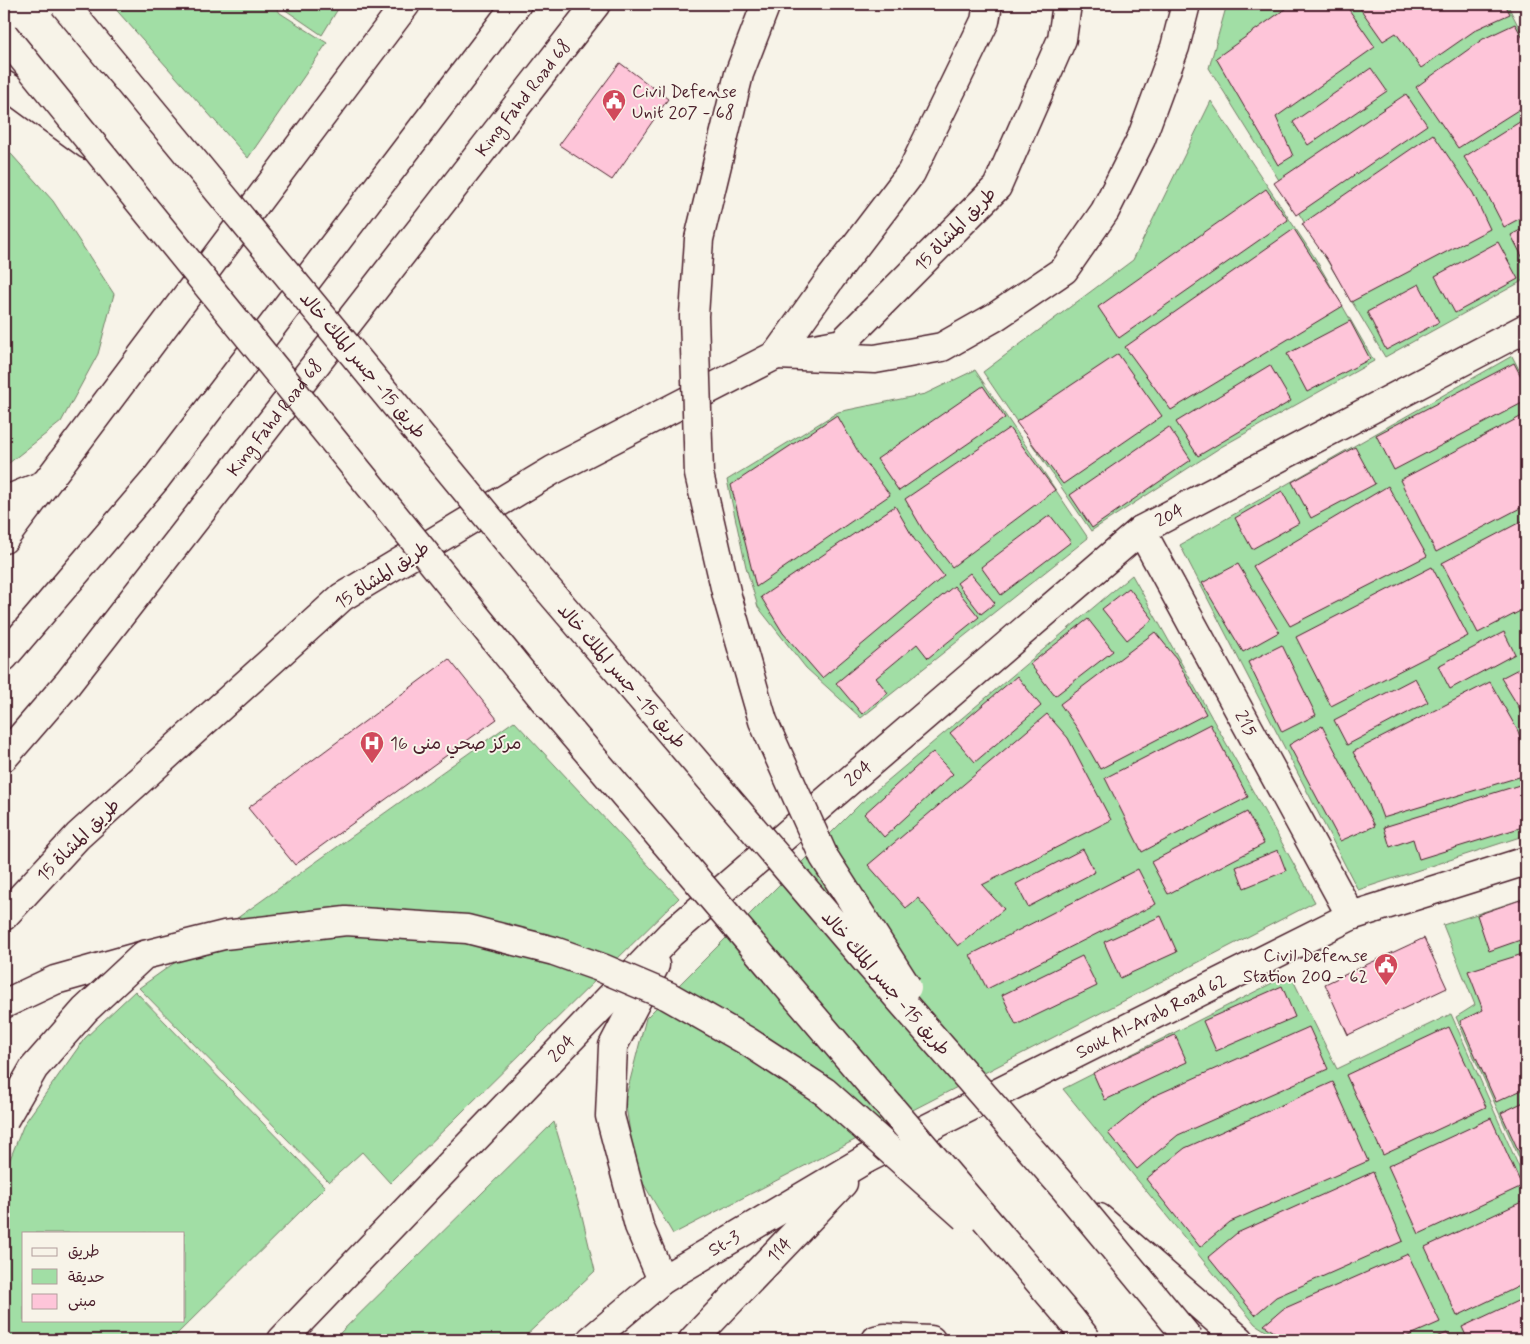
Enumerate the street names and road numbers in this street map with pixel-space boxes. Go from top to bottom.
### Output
street label: King Fahd Road 68 [471,35,577,162]
street label: طريق المشاة 15 [909,182,1002,277]
street label: طريق 15- جسر الملك خالد [294,287,431,444]
street label: King Fahd Road 68 [222,355,328,482]
street label: 204 [1151,498,1189,534]
street label: طريق المشاة 15 [331,536,434,615]
street label: طريق 15- جسر الملك خالد [551,599,691,754]
street label: 215 [1228,706,1262,741]
street label: 204 [840,755,878,793]
street label: طريق المشاة 15 [32,794,125,887]
street label: طريق 15- جسر الملك خالد [815,906,955,1061]
street label: Souk Al-Arab Road 62 [1072,969,1231,1065]
street label: 204 [543,1030,581,1068]
street label: St-3 [704,1225,745,1263]
street label: 114 [762,1232,798,1268]

